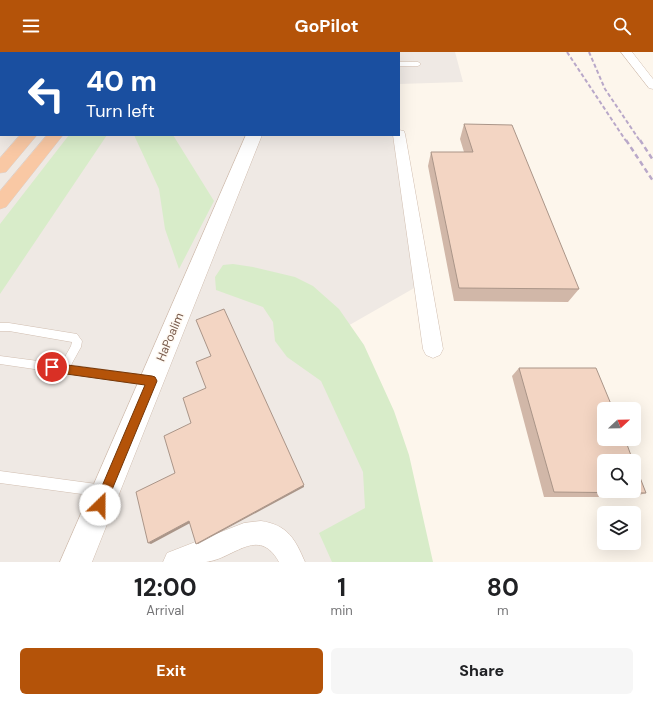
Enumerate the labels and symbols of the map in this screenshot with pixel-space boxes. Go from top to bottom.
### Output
street label: HaPoalim [153,310,187,364]
pin [35,350,69,384]
north arrow [597,402,641,446]
position arrow [79,484,121,526]

